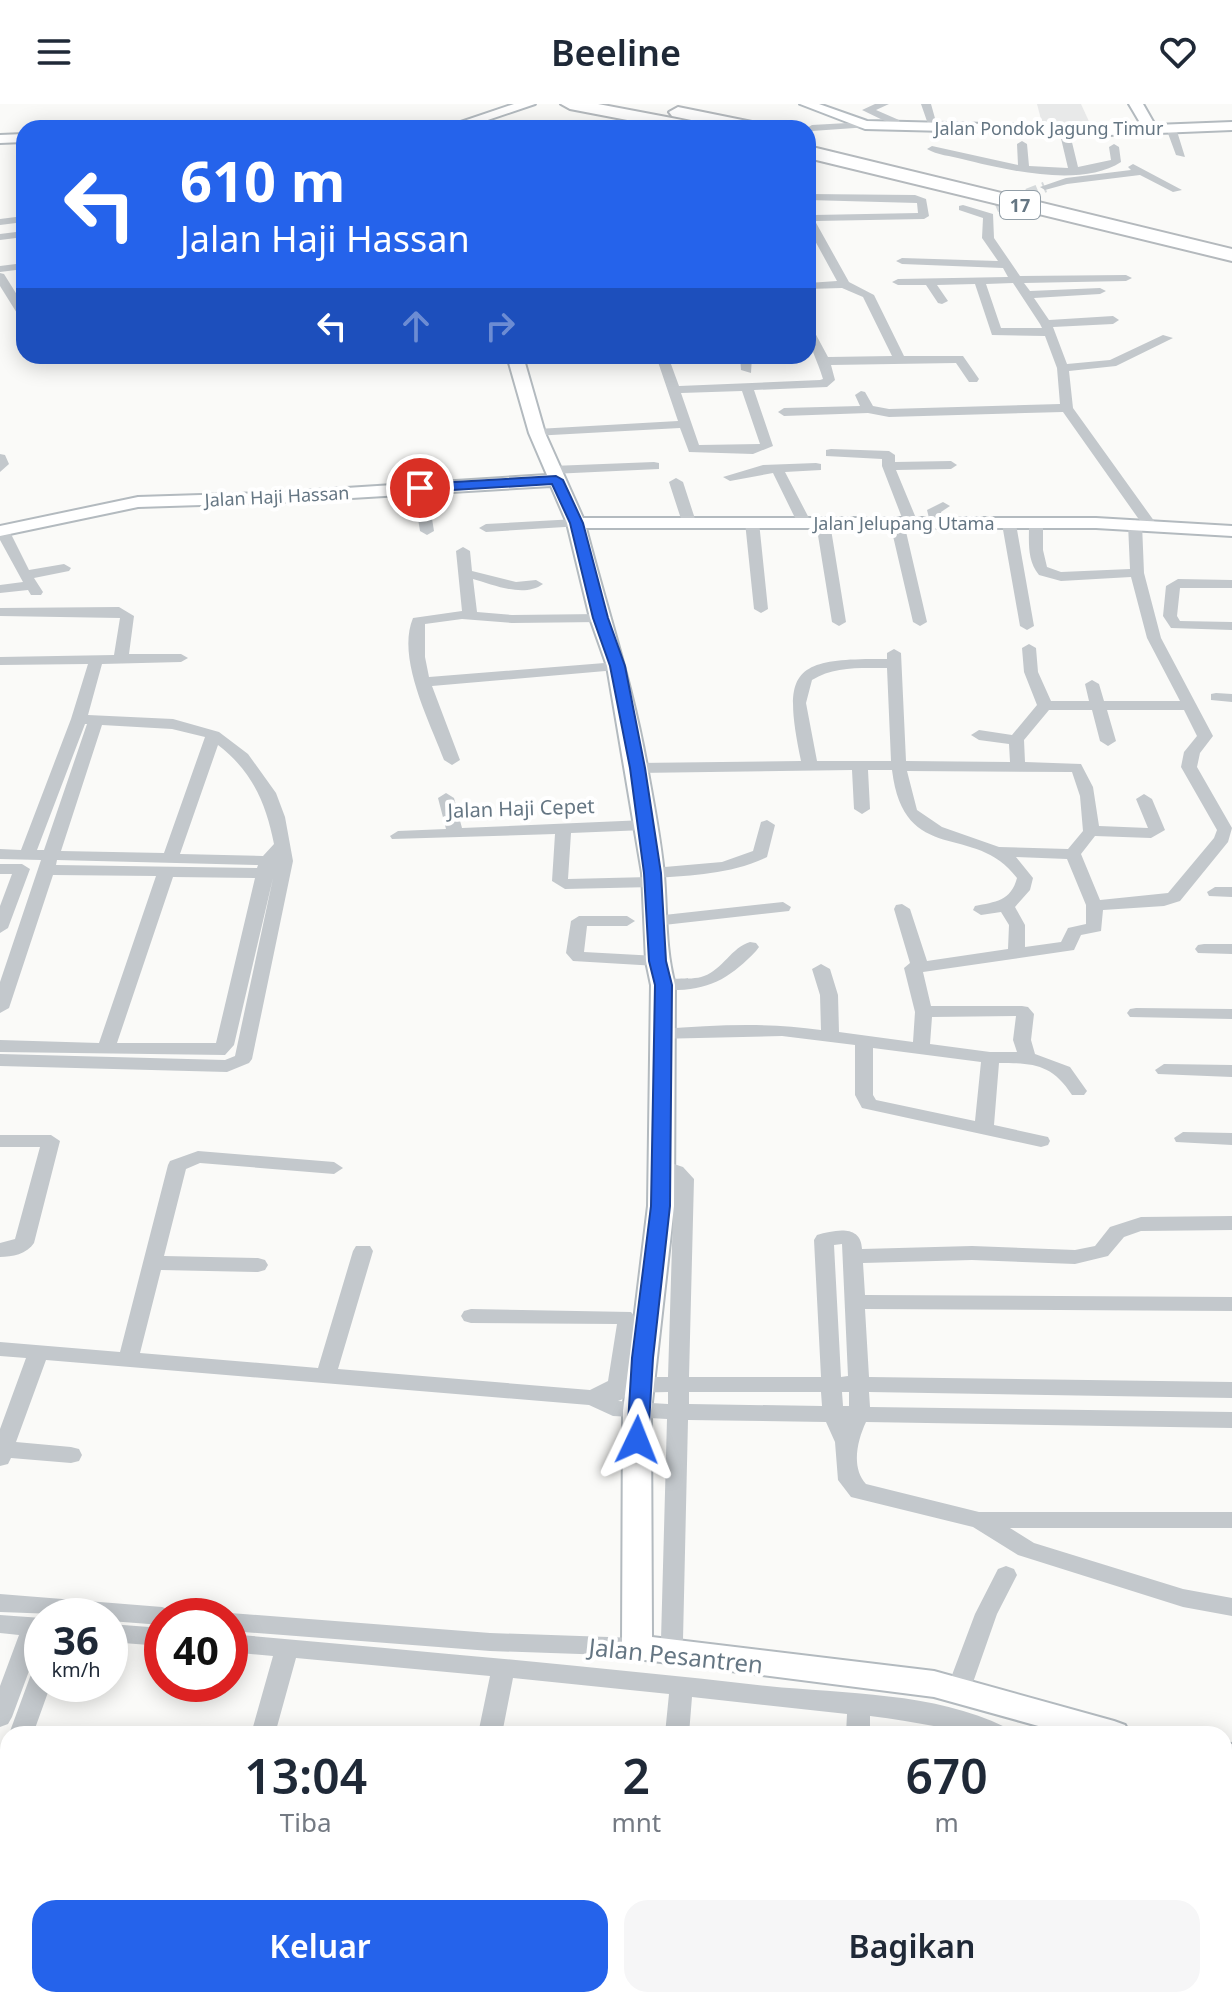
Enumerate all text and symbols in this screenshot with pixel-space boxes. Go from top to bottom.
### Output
text: Beeline [551,28,681,77]
icon: menu [32,30,76,74]
icon: heart [1156,30,1200,74]
street label: Jalan Pondok Jagung Timur [933,116,1164,140]
text: 610 m [180,142,345,218]
icon: left [48,152,152,256]
road number: 17 [1000,191,1040,219]
text: Jalan Haji Hassan [180,214,470,263]
icon: left [310,304,354,348]
icon: ahead [394,304,438,348]
icon: right [478,304,522,348]
pin [386,454,454,522]
icon: arrive [398,466,442,510]
street label: Jalan Haji Hassan [202,480,350,512]
street label: Jalan Jelupang Utama [811,511,995,535]
street label: Jalan Haji Cepet [445,792,595,824]
position arrow [595,1398,679,1482]
speed limit sign: 40 [144,1598,248,1702]
text: 36 [53,1612,99,1667]
street label: Jalan Pesantren [585,1629,765,1681]
text: km/h [51,1656,101,1683]
text: 13:04 [244,1743,367,1808]
text: 2 [623,1743,650,1808]
text: 670 [905,1743,988,1808]
text: Tiba [280,1804,332,1840]
text: mnt [611,1804,661,1840]
text: m [934,1804,959,1840]
button: Keluar [32,1900,608,1992]
button: Bagikan [624,1900,1200,1992]

